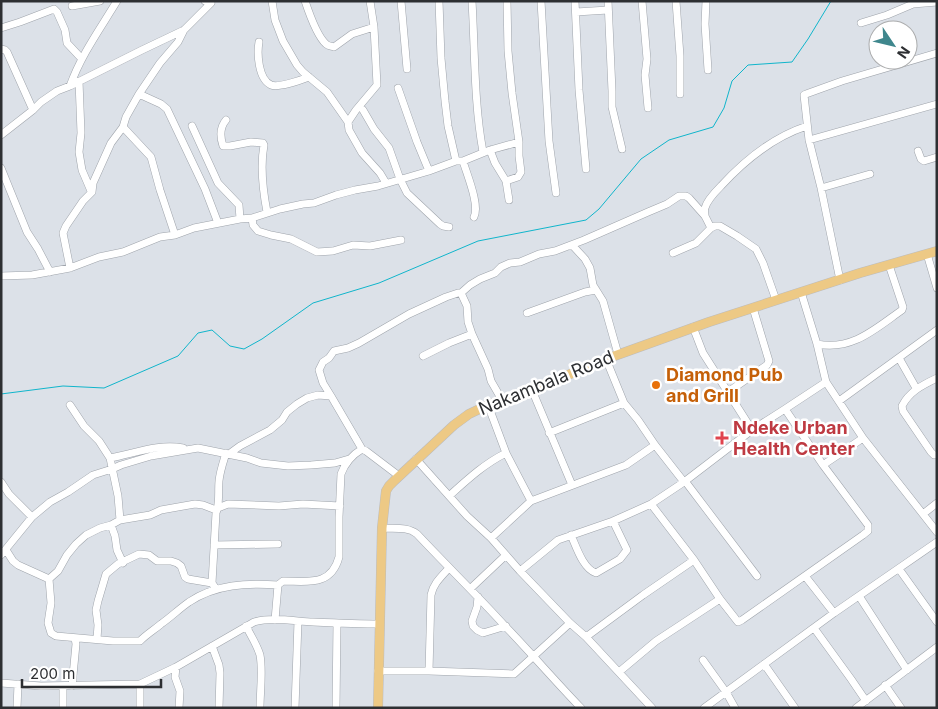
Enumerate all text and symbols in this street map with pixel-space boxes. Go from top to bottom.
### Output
north arrow [868,20,918,70]
text: N [894,43,914,62]
street label: Nakambala Road [475,346,616,419]
place label: Diamond Pub and Grill [666,364,783,406]
marker: Diamond Pub and Grill [650,379,662,391]
place label: Ndeke Urban Health Center [733,417,855,459]
marker: Ndeke Urban Health Center [715,431,729,445]
scale bar [22,656,161,688]
text: 200 m [30,664,75,683]

